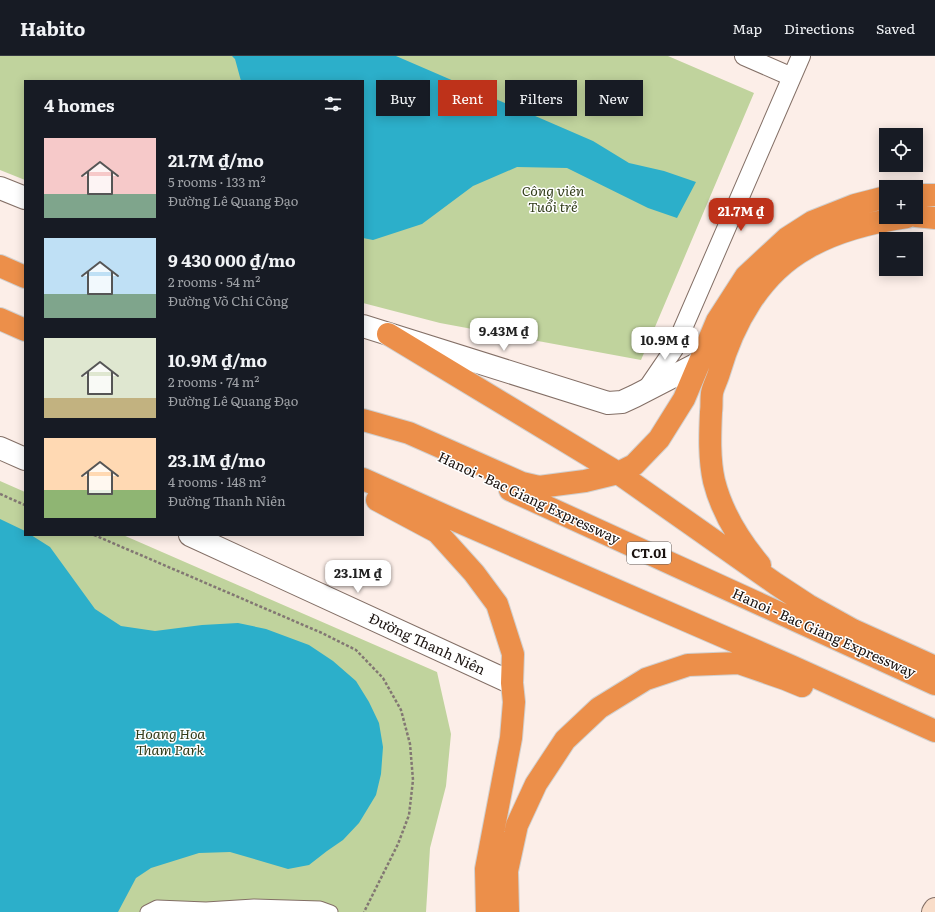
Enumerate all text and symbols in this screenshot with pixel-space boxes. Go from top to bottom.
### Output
text: Habito [20,14,85,42]
text: Map [732,18,762,38]
text: Directions [784,18,854,38]
text: Saved [876,18,915,38]
chip: Buy [376,80,430,116]
chip: Rent [438,80,497,116]
chip: Filters [505,80,577,116]
chip: New [585,80,643,116]
text: 4 homes [44,92,115,117]
icon: filters [322,93,344,115]
map controls [879,128,923,276]
button: locate [879,128,923,172]
text: 21.7M ₫/mo [168,147,264,172]
icon: home [76,154,124,202]
text: 5 rooms · 133 m² [168,172,266,191]
park label: Công viên Tuổi trẻ [522,180,585,216]
button: + [879,180,923,224]
text: Đường Lê Quang Đạo [168,191,298,210]
pin: 21.7M ₫ [704,198,778,232]
text: 21.7M ₫ [718,201,764,220]
button: − [879,232,923,276]
text: 9 430 000 ₫/mo [168,247,296,272]
icon: home [76,254,124,302]
text: 2 rooms · 54 m² [168,272,260,291]
text: Đường Võ Chí Công [168,291,288,310]
pin: 9.43M ₫ [467,318,541,352]
text: 9.43M ₫ [479,321,529,340]
pin: 10.9M ₫ [628,327,702,361]
text: 10.9M ₫ [640,330,690,349]
text: 10.9M ₫/mo [168,347,267,372]
icon: home [76,354,124,402]
text: 2 rooms · 74 m² [168,372,259,391]
text: Đường Lê Quang Đạo [168,391,298,410]
street label: Hanoi - Bac Giang Expressway [435,446,625,549]
text: 23.1M ₫/mo [168,447,266,472]
icon: home [76,454,124,502]
text: 4 rooms · 148 m² [168,472,266,491]
text: Đường Thanh Niên [168,491,286,510]
road number: CT.01 [627,542,671,564]
pin: 23.1M ₫ [321,560,395,594]
text: 23.1M ₫ [334,563,382,582]
street label: Hanoi - Bac Giang Expressway [729,582,920,682]
street label: Đường Thanh Niên [366,607,489,679]
park label: Hoang Hoa Tham Park [135,723,205,759]

